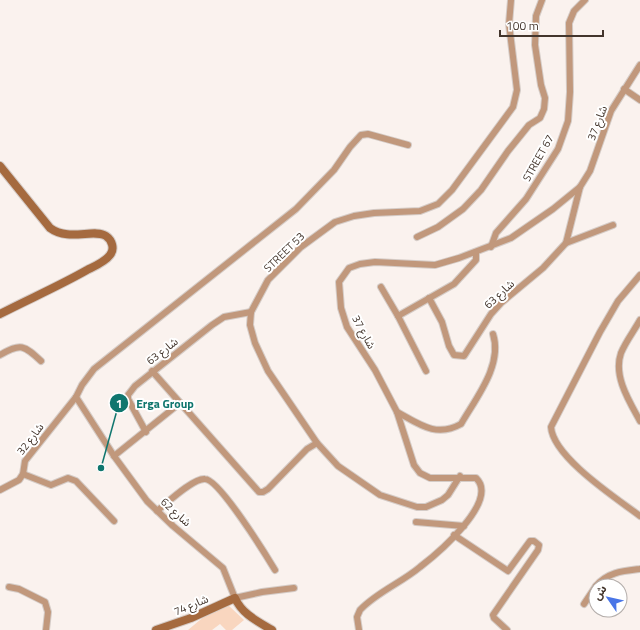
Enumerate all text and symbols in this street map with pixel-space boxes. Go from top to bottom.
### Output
scale bar [500,12,603,38]
text: 100 m [506,16,539,35]
street label: شارع 37 [583,103,611,143]
street label: STREET 67 [519,132,557,184]
street label: STREET 53 [260,228,308,276]
street label: شارع 63 [480,276,518,312]
street label: شارع 37 [348,312,380,352]
street label: شارع 63 [143,333,181,368]
callout: Erga Group [109,391,202,415]
text: 1 [116,394,122,413]
text: Erga Group [136,394,194,413]
street label: شارع 32 [13,419,48,458]
street label: شارع 62 [157,494,195,530]
north arrow [588,578,628,618]
text: ش [589,582,611,603]
street label: شارع 74 [171,590,211,619]

